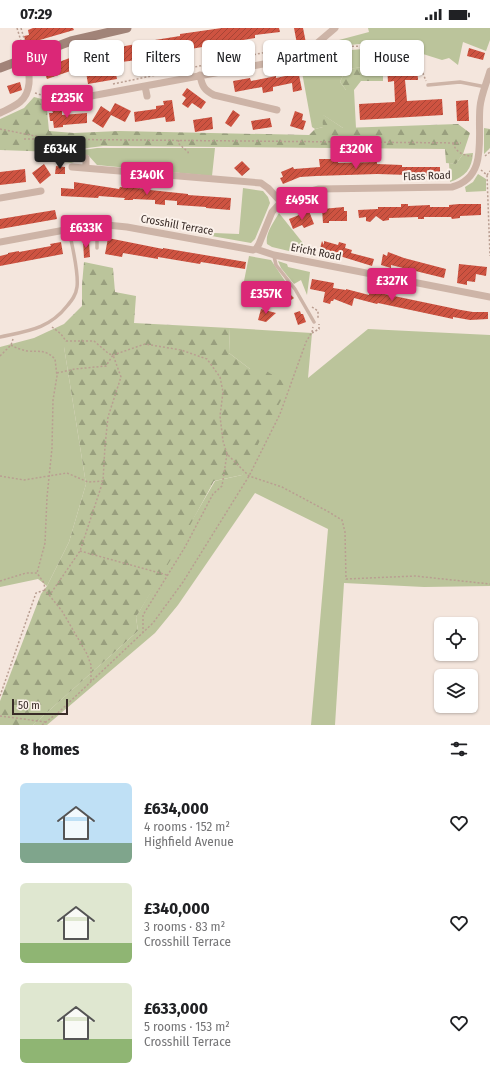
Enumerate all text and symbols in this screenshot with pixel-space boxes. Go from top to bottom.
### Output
text: 07:29 [20,5,52,23]
chip: Buy [12,40,61,76]
chip: Rent [69,40,124,76]
chip: Filters [132,40,194,76]
chip: New [202,40,255,76]
chip: Apartment [263,40,352,76]
chip: House [360,40,424,76]
pin: £235K [39,85,95,119]
text: £235K [51,90,83,105]
pin: £634K [32,136,88,170]
pin: £320K [328,136,384,170]
text: £634K [43,141,77,156]
text: £320K [339,141,373,156]
pin: £340K [119,162,175,196]
text: £340K [130,167,164,182]
street label: Flass Road [403,169,451,183]
pin: £495K [274,187,330,221]
text: £495K [285,192,319,207]
street label: Crosshill Terrace [140,212,214,238]
pin: £633K [58,215,114,249]
text: £633K [70,220,102,235]
street label: Ericht Road [290,241,342,263]
pin: £327K [364,268,420,302]
text: £327K [376,273,408,288]
pin: £357K [238,281,294,315]
text: £357K [250,286,282,301]
map controls [434,617,478,713]
button: locate [434,617,478,661]
button: layers [434,669,478,713]
scale bar [12,697,68,716]
text: 50 m [18,699,40,712]
icon: filters [448,738,470,760]
text: 8 homes [20,739,80,760]
text: £634,000 [144,798,209,819]
icon: home [52,799,100,847]
icon: heart [448,812,470,834]
text: 4 rooms · 152 m² [144,819,230,834]
text: Highfield Avenue [144,834,234,849]
text: £340,000 [144,898,210,919]
icon: home [52,899,100,947]
icon: heart [448,912,470,934]
text: 3 rooms · 83 m² [144,919,225,934]
text: Crosshill Terrace [144,934,231,949]
text: £633,000 [144,998,208,1019]
icon: home [52,999,100,1047]
icon: heart [448,1012,470,1034]
text: 5 rooms · 153 m² [144,1019,230,1034]
text: Crosshill Terrace [144,1034,231,1049]

